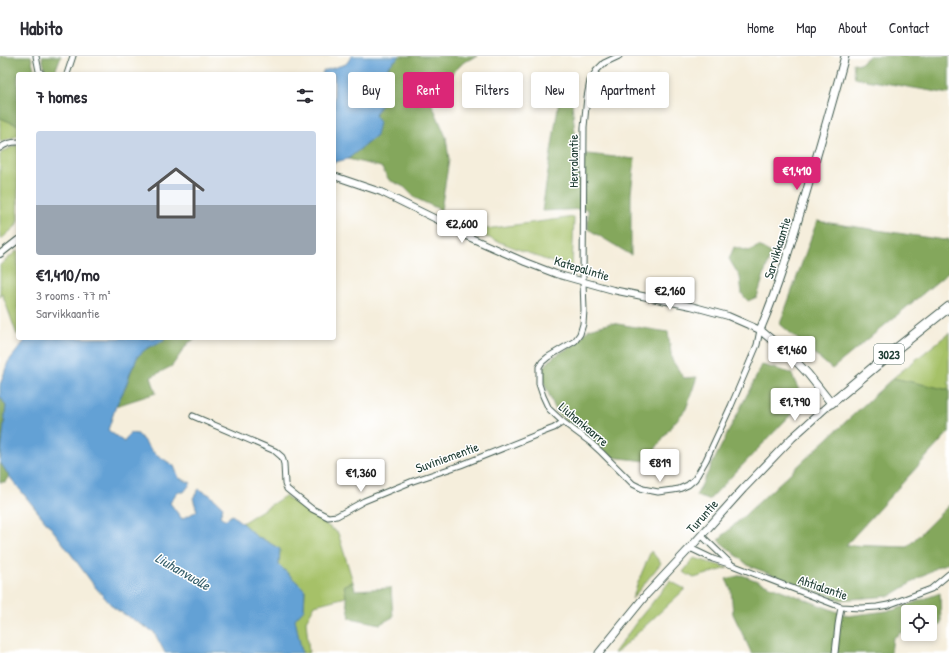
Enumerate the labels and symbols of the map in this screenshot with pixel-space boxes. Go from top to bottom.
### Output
street label: Herralantie [564,134,582,188]
pin: €1,410 [764,157,830,191]
pin: €2,600 [429,210,495,244]
street label: Sarvikkaantie [759,215,795,281]
street label: Katepalintie [552,251,612,285]
pin: €2,160 [637,277,703,311]
pin: €1,460 [759,336,825,370]
road number: 3023 [874,344,904,364]
pin: €1,790 [762,388,828,422]
street label: Liuhankaarre [555,398,613,450]
street label: Suviniementie [413,437,481,477]
pin: €819 [636,449,684,483]
pin: €1,360 [328,459,394,493]
street label: Turuntie [682,495,722,537]
water label: Liuhanvuolle [152,548,215,595]
street label: Ahtialantie [796,570,850,604]

